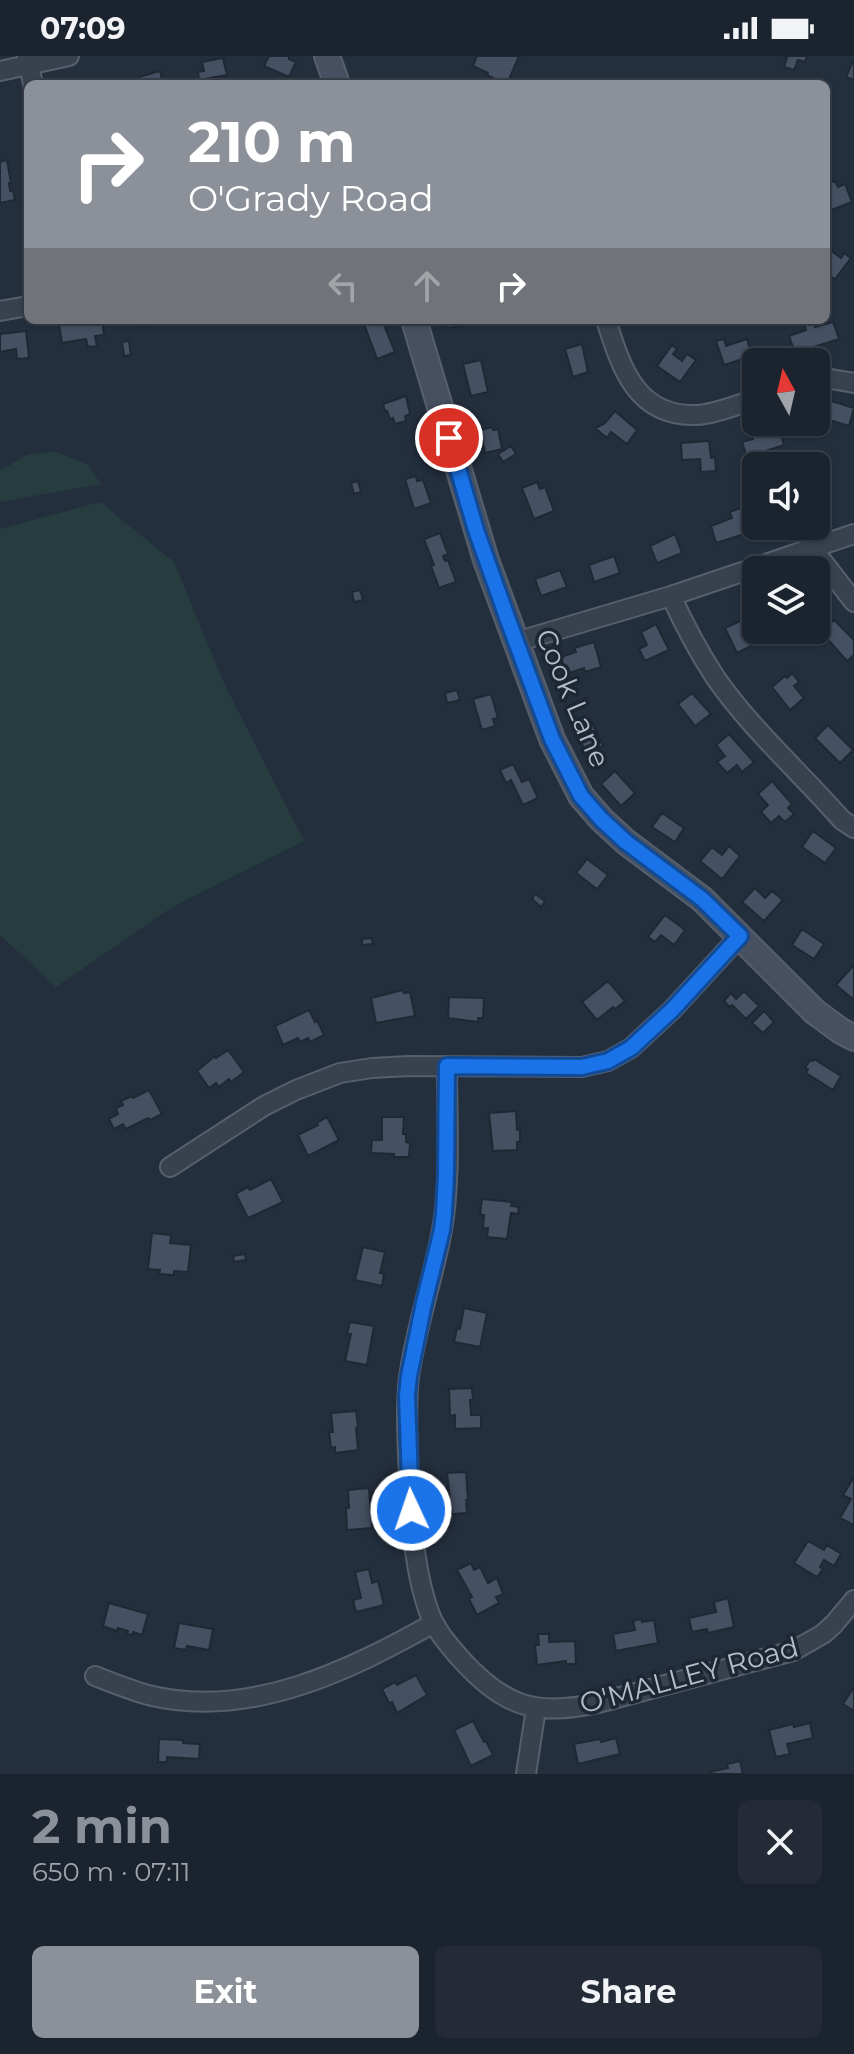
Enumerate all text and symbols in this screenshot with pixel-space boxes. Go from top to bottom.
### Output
text: 07:09 [40,10,126,47]
text: 210 m [188,108,356,176]
icon: right [56,112,160,216]
text: O'Grady Road [188,176,434,220]
icon: left [321,264,365,308]
icon: ahead [405,264,449,308]
icon: right [489,264,533,308]
north arrow [742,348,830,436]
map controls [742,348,830,644]
pin [415,404,483,472]
icon: arrive [427,416,471,460]
button: sound [742,452,830,540]
button: layers [742,556,830,644]
street label: Cook Lane [529,624,617,772]
position arrow [369,1468,453,1552]
street label: O'MALLEY Road [576,1629,802,1721]
text: 2 min [32,1797,172,1855]
button: close [738,1800,822,1884]
text: 650 m · 07:11 [32,1856,190,1888]
button: Exit [32,1946,419,2038]
button: Share [435,1946,822,2038]

